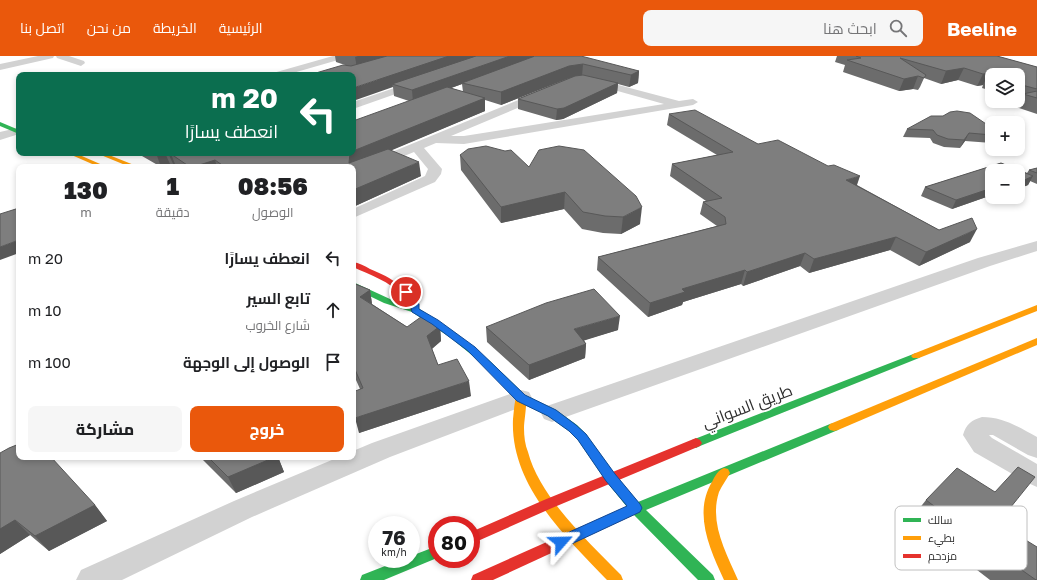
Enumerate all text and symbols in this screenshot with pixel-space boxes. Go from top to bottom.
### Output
search box [643,10,923,46]
icon: search [887,17,909,39]
text: Beeline [947,17,1017,40]
text: اتصل بنا [20,19,65,36]
text: من نحن [87,19,131,36]
text: الخريطة [153,19,197,36]
text: الرئيسية [219,19,263,36]
text: ابحث هنا [823,19,877,37]
map controls [985,68,1025,204]
button: layers [985,68,1025,108]
text: 20 m [211,81,278,114]
icon: left [292,88,344,140]
button: + [985,116,1025,156]
text: انعطف يسارًا [185,120,278,142]
button: − [985,164,1025,204]
text: 1 [166,171,179,200]
text: 08:56 [238,171,308,200]
text: 130 [64,175,108,204]
text: m [80,204,92,220]
text: دقيقة [156,204,190,220]
text: الوصول [252,204,294,220]
icon: left [322,247,344,269]
text: 20 m [28,249,63,267]
text: انعطف يسارًا [224,249,310,267]
pin [389,275,423,309]
icon: arrive [395,281,417,303]
text: تابع السير [247,289,310,307]
icon: ahead [322,299,344,321]
text: 10 m [28,301,62,319]
text: شارع الخروب [245,317,310,333]
icon: arrive [322,351,344,373]
text: 100 m [28,353,71,371]
text: الوصول إلى الوجهة [183,353,310,371]
street label: طريق السواني [699,380,796,436]
button: مشاركة [28,406,182,452]
button: خروج [190,406,344,452]
legend [895,506,1027,570]
text: سالك [928,513,952,526]
speed limit sign: 80 [428,516,480,568]
position arrow [540,521,582,563]
text: 76 [382,525,406,549]
text: بطيء [928,531,955,547]
text: km/h [381,546,407,558]
text: مزدحم [928,549,957,564]

